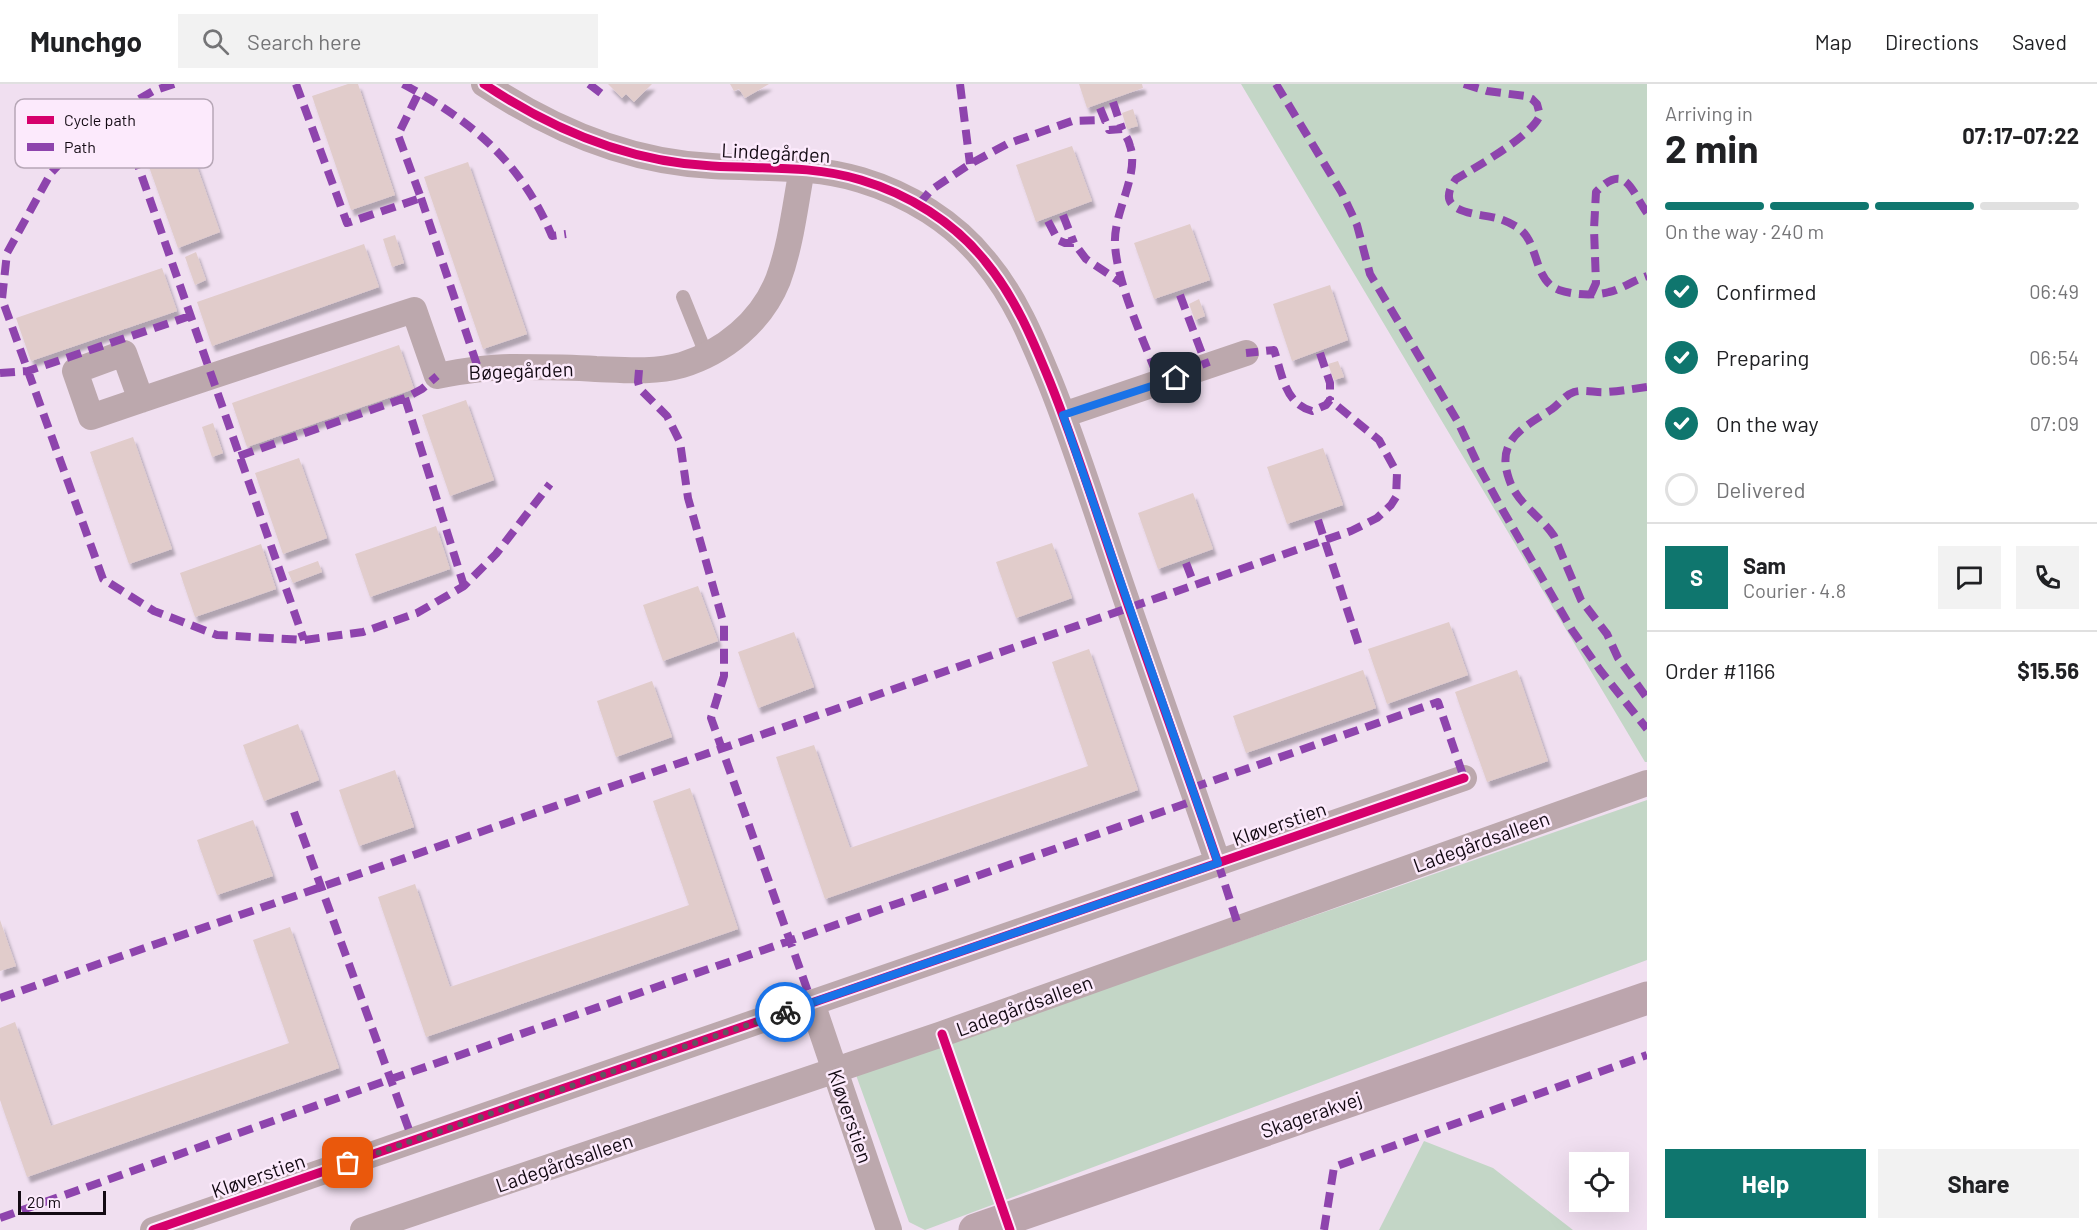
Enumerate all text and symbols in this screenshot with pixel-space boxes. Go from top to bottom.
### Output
search box [178,14,598,68]
text: Munchgo [30,24,142,58]
icon: search [199,25,232,58]
text: Search here [247,28,361,54]
text: Map [1815,29,1852,54]
text: Directions [1885,29,1979,54]
text: Saved [2012,29,2067,54]
legend [15,99,213,168]
text: Arriving in [1665,101,1753,125]
text: Cycle path [64,110,136,129]
text: 07:17–07:22 [1962,122,2079,148]
text: 2 min [1665,124,1758,171]
text: Path [64,137,96,156]
street label: Lindegården [721,137,831,167]
text: On the way · 240 m [1665,219,1824,243]
icon: check [1665,275,1698,308]
text: Confirmed [1716,278,1816,304]
text: 06:49 [2029,279,2079,303]
icon: check [1665,341,1698,374]
text: Preparing [1716,344,1809,370]
text: 06:54 [2029,345,2079,369]
pin [1150,352,1201,403]
street label: Bøgegården [468,356,574,384]
icon: home [1159,361,1192,394]
icon: check [1665,407,1698,440]
text: On the way [1716,410,1819,436]
text: 07:09 [2030,411,2079,435]
text: Delivered [1716,476,1805,502]
button: chat [1938,546,2001,609]
button: phone [2016,546,2079,609]
text: Sam [1743,552,1786,578]
text: S [1690,564,1703,590]
text: Courier · 4.8 [1743,578,1846,602]
text: Order #1166 [1665,657,1775,683]
text: $15.56 [2017,657,2079,683]
street label: Kløverstien [1229,796,1329,850]
street label: Ladegårdsalleen [1410,805,1552,877]
street label: Ladegårdsalleen [953,969,1095,1041]
courier [755,982,815,1042]
icon: bike [769,996,802,1029]
street label: Kløverstien [824,1066,878,1166]
street label: Skagerakvej [1257,1086,1365,1142]
street label: Ladegårdsalleen [492,1127,636,1197]
pin [322,1137,373,1188]
icon: bag [331,1146,364,1179]
street label: Kløverstien [208,1148,308,1202]
button: Help [1665,1149,1866,1218]
button: Share [1878,1149,2079,1218]
map controls [1569,1152,1629,1212]
button: locate [1569,1152,1629,1212]
scale bar [18,1188,106,1216]
text: 20 m [27,1192,61,1211]

